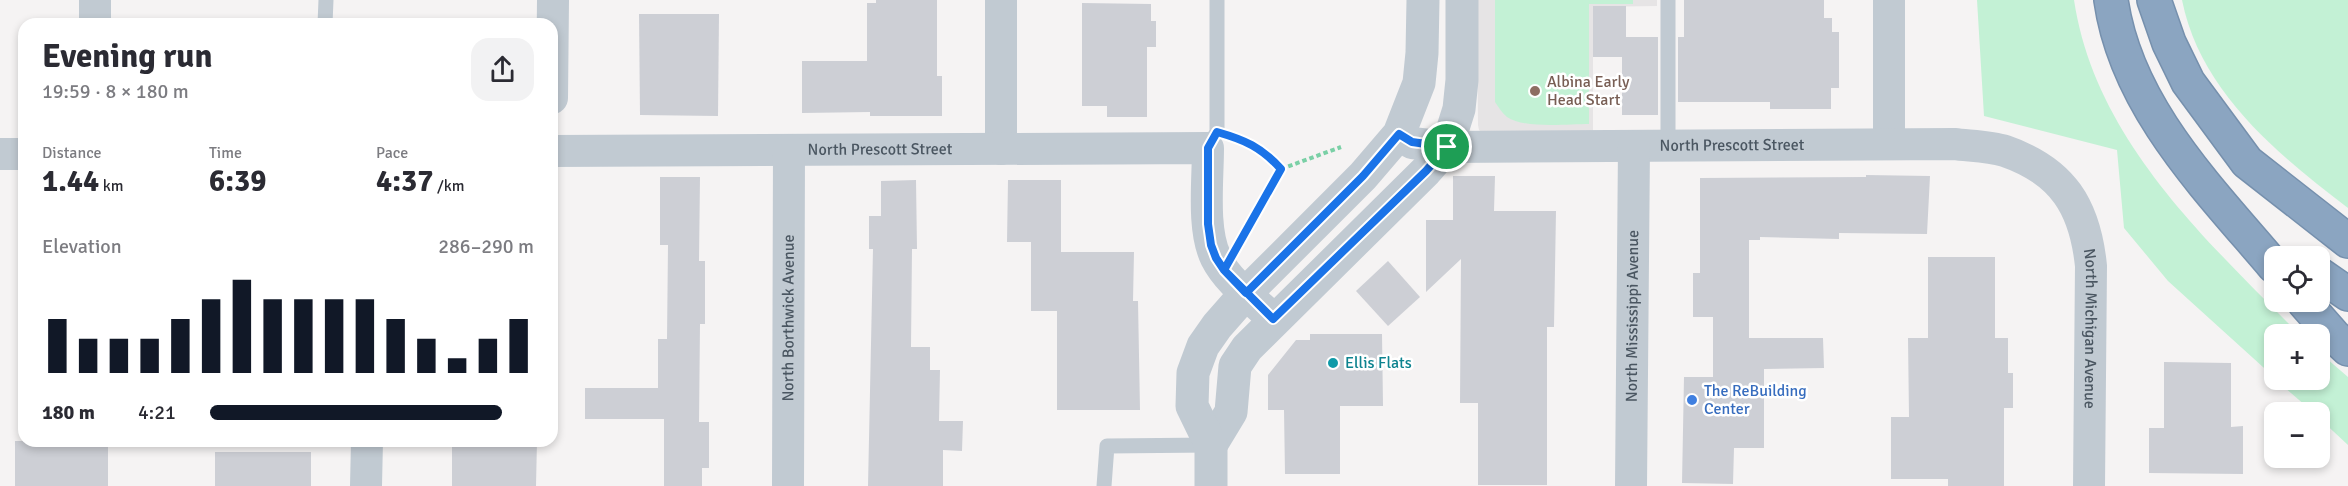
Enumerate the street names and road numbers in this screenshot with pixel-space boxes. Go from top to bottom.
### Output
street label: North Prescott Street [1659,135,1805,156]
street label: North Prescott Street [808,139,953,160]
street label: North Mississippi Avenue [1622,230,1643,402]
street label: North Borthwick Avenue [778,234,799,402]
street label: North Michigan Avenue [2079,247,2101,409]

